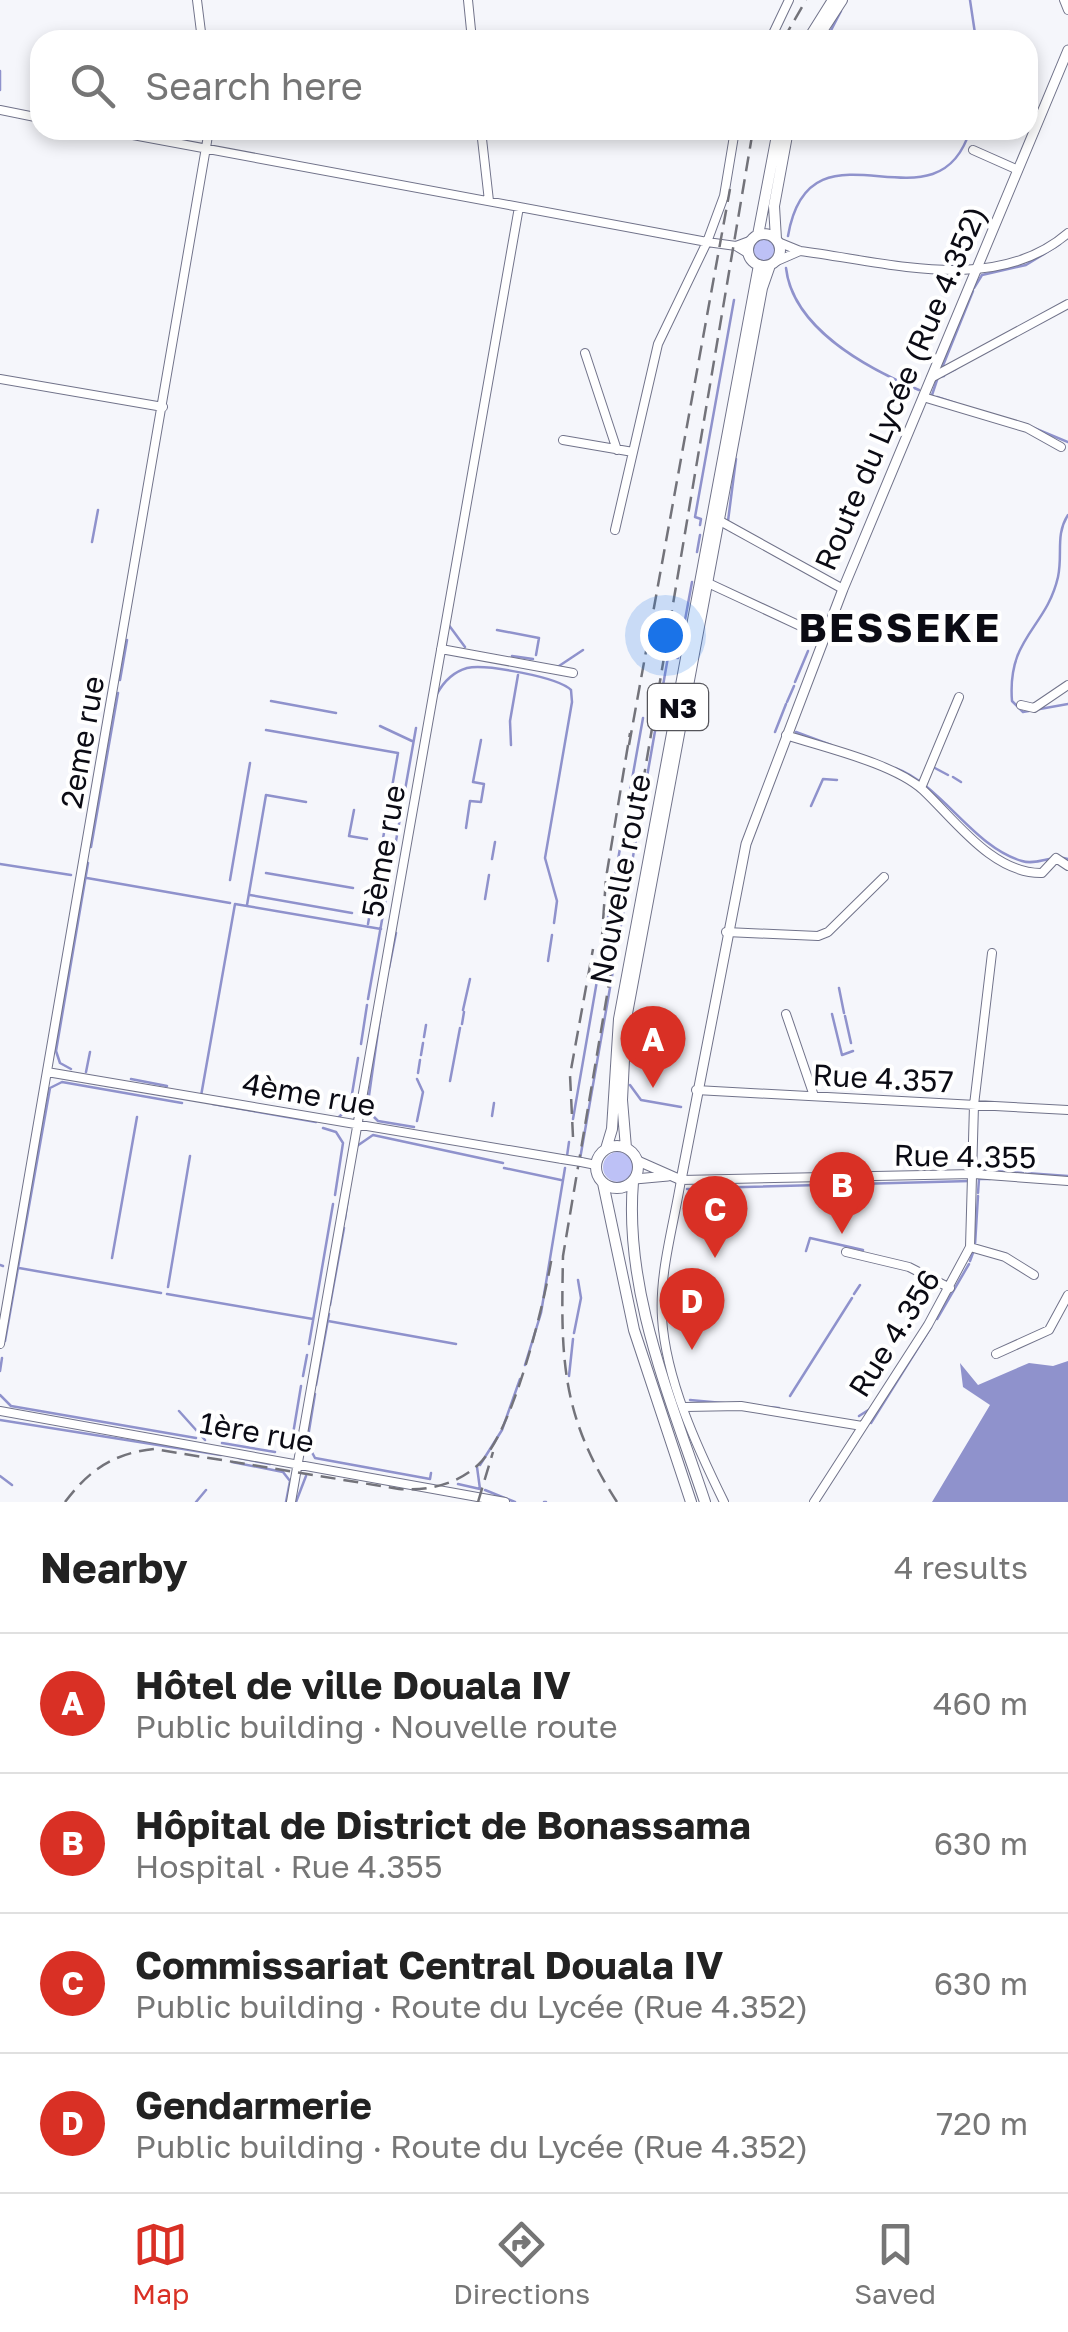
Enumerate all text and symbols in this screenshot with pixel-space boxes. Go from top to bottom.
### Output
search box [30,30,1038,140]
icon: search [65,58,120,113]
text: Search here [145,63,363,108]
street label: Route du Lycée (Rue 4.352) [807,200,993,576]
district label: BESSEKE [798,603,1002,651]
your location [640,610,691,661]
street label: 2eme rue [53,673,111,811]
road number: N3 [648,684,708,730]
street label: Nouvelle route [582,771,658,987]
street label: 5ème rue [354,782,412,920]
pin: A [620,1006,686,1088]
street label: Rue 4.357 [812,1056,954,1100]
street label: 4ème rue [240,1065,378,1123]
street label: Rue 4.355 [893,1137,1037,1175]
pin: B [810,1152,874,1234]
pin: C [682,1176,748,1258]
street label: Rue 4.356 [841,1263,947,1403]
pin: D [660,1268,724,1350]
street label: 1ère rue [197,1404,317,1460]
text: Nearby [40,1542,188,1592]
text: 4 results [894,1548,1028,1586]
text: Hôtel de ville Douala IV [135,1662,571,1707]
text: A [61,1684,84,1722]
text: 460 m [933,1684,1028,1722]
text: Public building · Nouvelle route [135,1707,618,1745]
text: Hôpital de District de Bonassama [135,1802,751,1847]
text: B [61,1824,84,1862]
text: 630 m [934,1824,1028,1862]
text: Hospital · Rue 4.355 [135,1847,442,1885]
text: Commissariat Central Douala IV [135,1942,723,1987]
text: C [61,1964,84,2002]
text: 630 m [934,1964,1028,2002]
text: Public building · Route du Lycée (Rue 4.352) [135,1987,808,2025]
text: Gendarmerie [135,2082,372,2127]
text: D [61,2104,84,2142]
text: 720 m [936,2104,1028,2142]
text: Public building · Route du Lycée (Rue 4.352) [135,2127,808,2165]
tab: Map [132,2217,189,2310]
tab: Directions [453,2217,590,2310]
tab: Saved [854,2217,936,2310]

